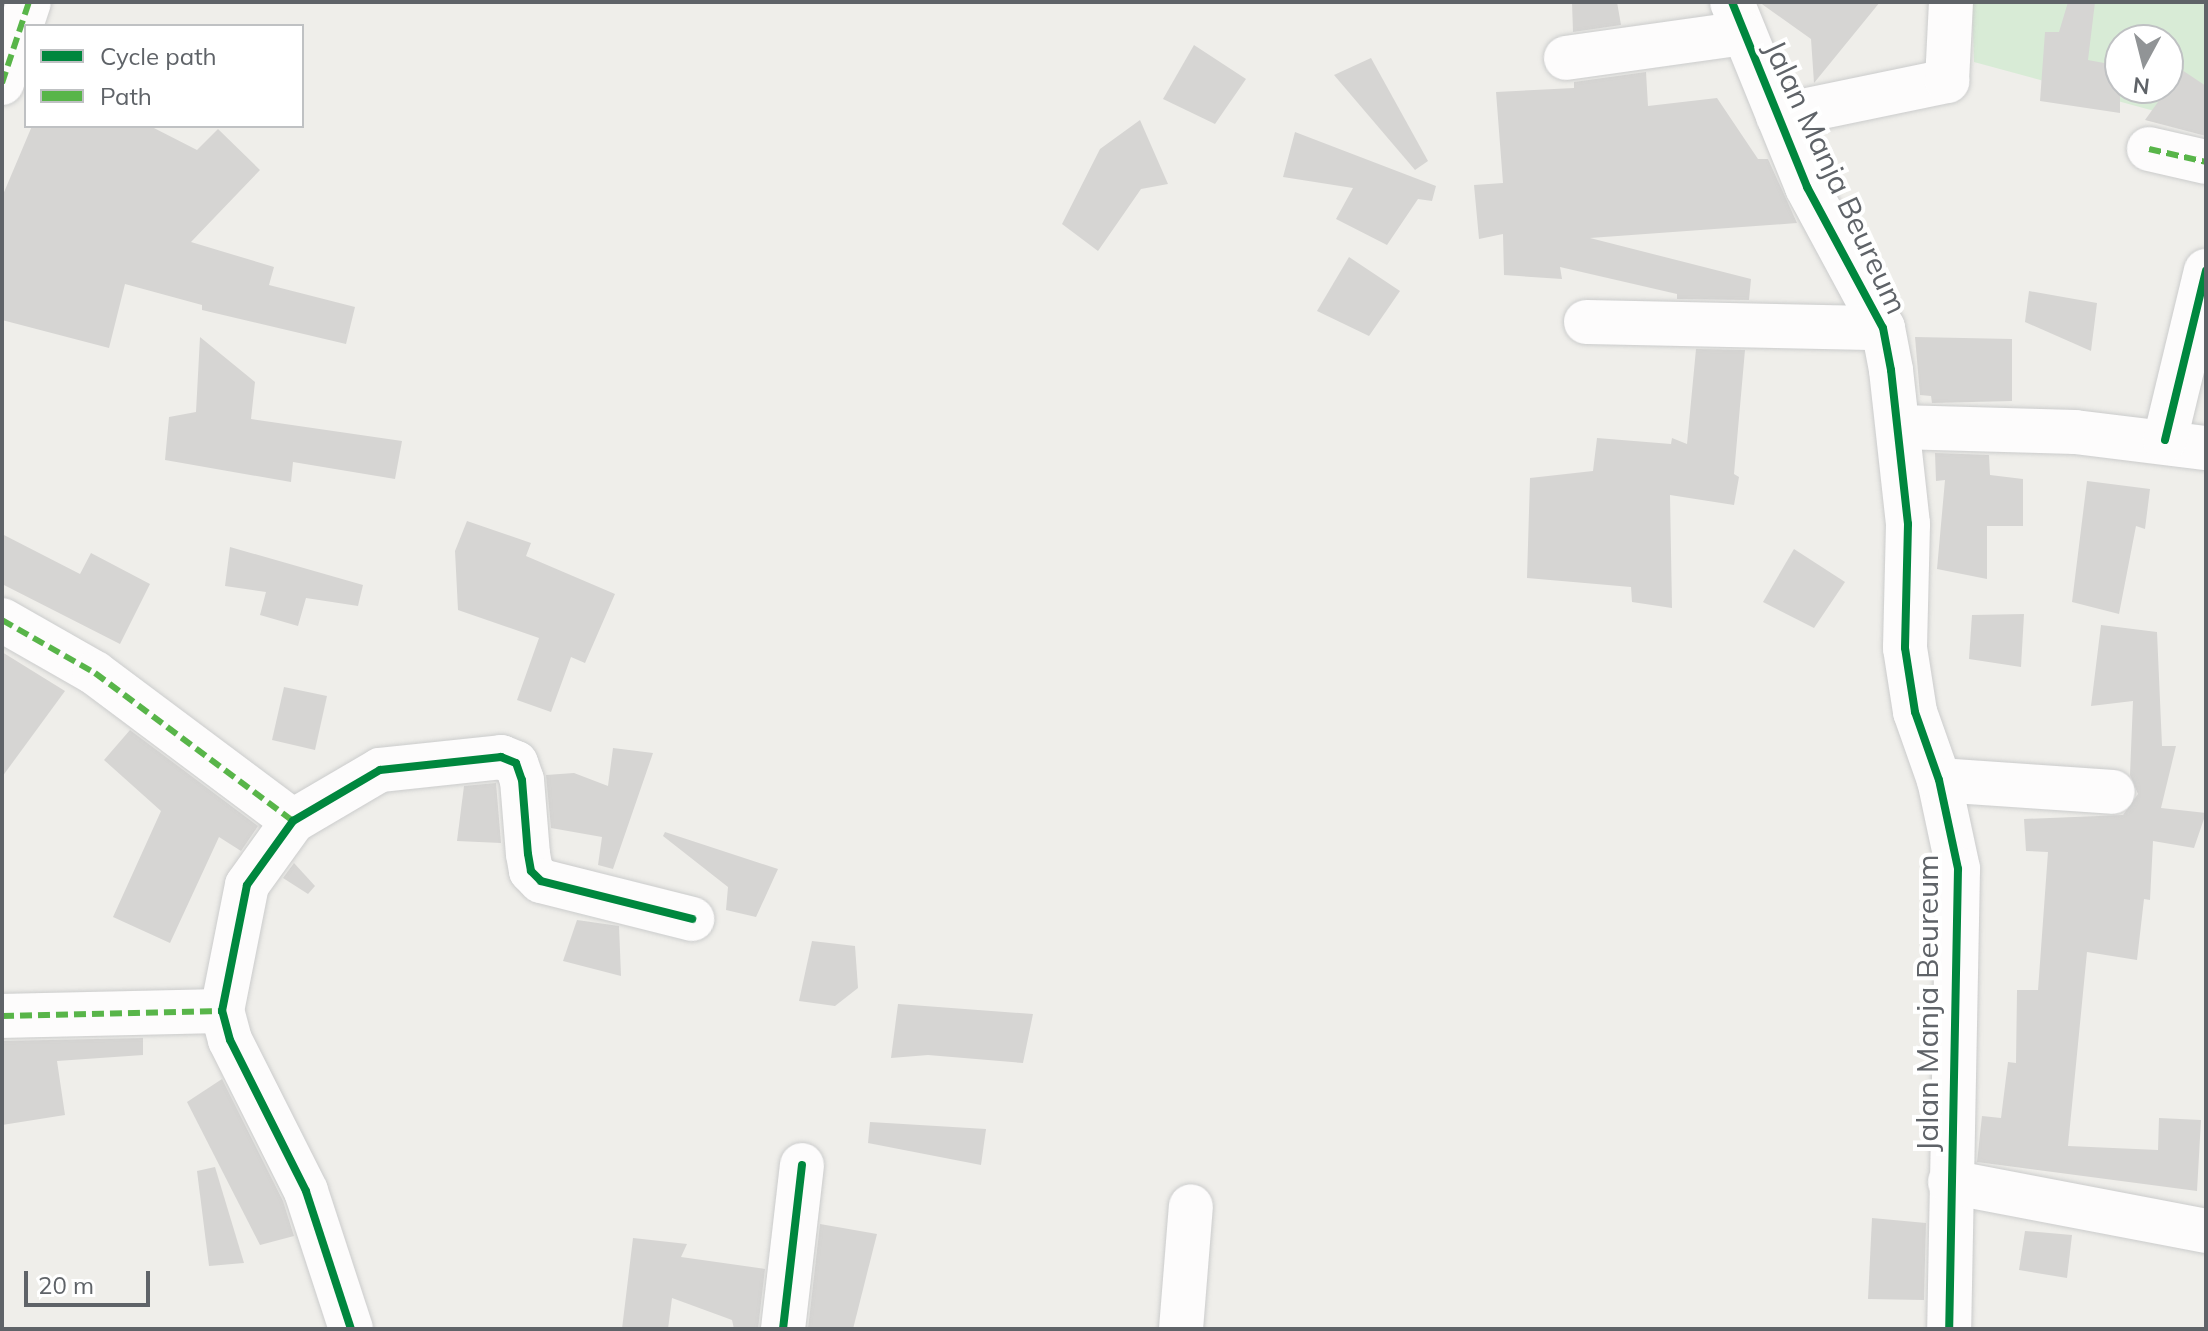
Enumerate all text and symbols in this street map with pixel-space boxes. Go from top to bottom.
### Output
legend [24,24,304,128]
north arrow [2104,24,2184,104]
street label: Jalan Manja Beureum [1757,35,1915,319]
text: Cycle path [100,41,217,71]
text: N [2131,71,2151,101]
text: Path [100,81,152,111]
street label: Jalan Manja Beureum [1909,854,1945,1152]
scale bar [28,1255,154,1305]
text: 20 m [38,1270,94,1300]

